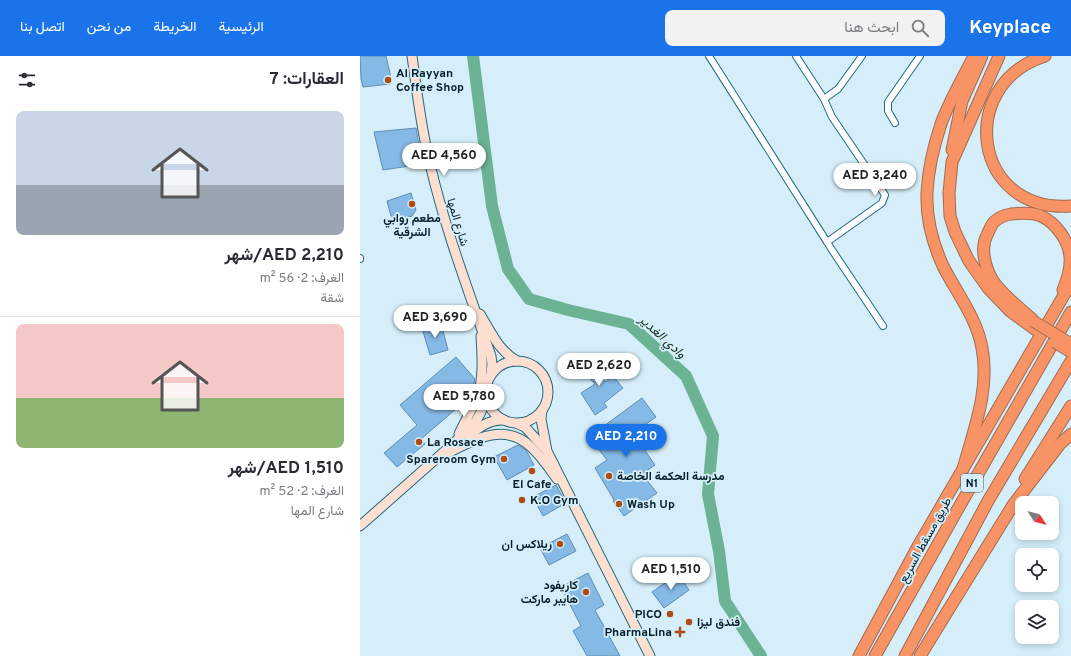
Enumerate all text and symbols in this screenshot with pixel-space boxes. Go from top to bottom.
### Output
search box [665,10,945,46]
text: Keyplace [969,16,1051,40]
icon: search [909,17,931,39]
text: اتصل بنا [20,19,65,36]
text: من نحن [87,19,131,36]
text: الخريطة [153,19,197,36]
text: الرئيسية [219,19,264,36]
text: ابحث هنا [844,19,899,38]
place label: Al Rayyan Coffee Shop [396,66,464,96]
icon: filters [16,69,38,91]
text: العقارات: 7 [270,69,344,91]
marker: Al Rayyan Coffee Shop [383,75,393,85]
icon: home [144,137,216,209]
pin: AED 4,560 [398,143,490,177]
text: AED 4,560 [411,148,477,164]
pin: AED 3,240 [829,163,921,197]
text: AED 3,240 [842,168,908,184]
street label: شارع المها [442,196,472,248]
marker: مطعم روابي الشرقية [407,199,417,209]
place label: مطعم روابي الشرقية [383,211,441,241]
text: AED 2,210/شهر [224,245,344,267]
text: الغرف: 2 · 56 m² [260,271,344,287]
text: شقة [321,291,344,307]
pin: AED 3,690 [389,305,481,339]
text: AED 3,690 [402,310,468,326]
water label: وادي الغدير [633,312,689,364]
icon: home [144,350,216,422]
pin: AED 2,620 [553,353,645,387]
text: AED 2,620 [566,358,632,374]
pin: AED 5,780 [418,384,510,418]
text: AED 5,780 [433,389,495,405]
pin: AED 2,210 [580,424,672,458]
text: AED 2,210 [595,429,657,445]
place label: La Rosace [427,435,484,451]
marker: La Rosace [414,437,424,447]
place label: Spareroom Gym [406,452,496,468]
marker: Spareroom Gym [499,454,509,464]
text: AED 1,510/شهر [228,458,344,480]
marker: El Cafe [527,466,537,476]
place label: مدرسة الحكمة الخاصة [617,469,725,485]
marker: مدرسة الحكمة الخاصة [604,471,614,481]
road number: N1 [961,474,983,492]
place label: El Cafe [512,477,552,493]
text: الغرف: 2 · 52 m² [260,484,344,500]
place label: K.O Gym [530,493,578,509]
marker: K.O Gym [517,495,527,505]
street label: طريق مسقط السريع [896,495,956,586]
north arrow [1015,496,1059,540]
map controls [1015,496,1059,644]
place label: Wash Up [627,497,675,513]
marker: Wash Up [614,499,624,509]
text: شارع المها [291,504,344,520]
place label: ريلاكس ان [502,537,552,553]
marker: ريلاكس ان [555,539,565,549]
button: locate [1015,548,1059,592]
pin: AED 1,510 [625,557,717,591]
text: AED 1,510 [641,562,701,578]
place label: كاريفود هايبر ماركت [521,578,579,608]
marker: كاريفود هايبر ماركت [581,587,591,597]
button: layers [1015,600,1059,644]
place label: PICO [635,607,662,623]
marker: PICO [665,609,675,619]
place label: فندق ليزا [697,615,741,631]
marker: فندق ليزا [684,617,694,627]
place label: PharmaLina [604,625,672,641]
marker: PharmaLina [675,627,685,637]

